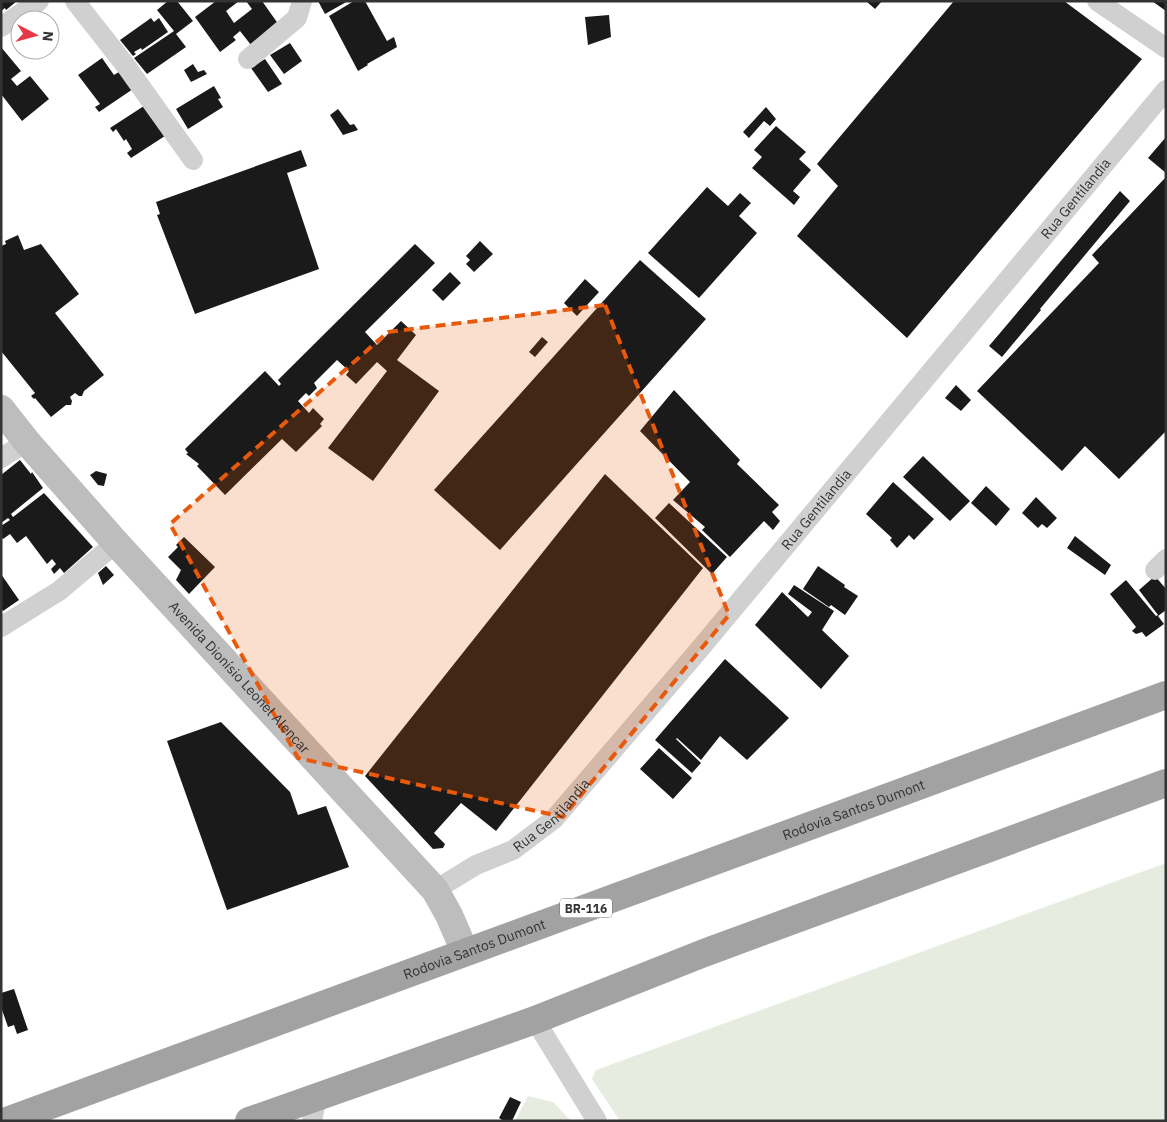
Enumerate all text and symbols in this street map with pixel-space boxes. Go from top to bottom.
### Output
north arrow [10,10,60,60]
text: N [38,30,57,42]
street label: Rua Gentilandia [1037,154,1115,243]
street label: Rua Gentilandia [777,465,855,554]
street label: Avenida Dionísio Leonel Alencar [165,597,314,757]
street label: Rua Gentilandia [509,774,594,856]
street label: Rodovia Santos Dumont [780,775,927,844]
road number: BR-116 [560,898,612,918]
street label: Rodovia Santos Dumont [401,915,548,984]

